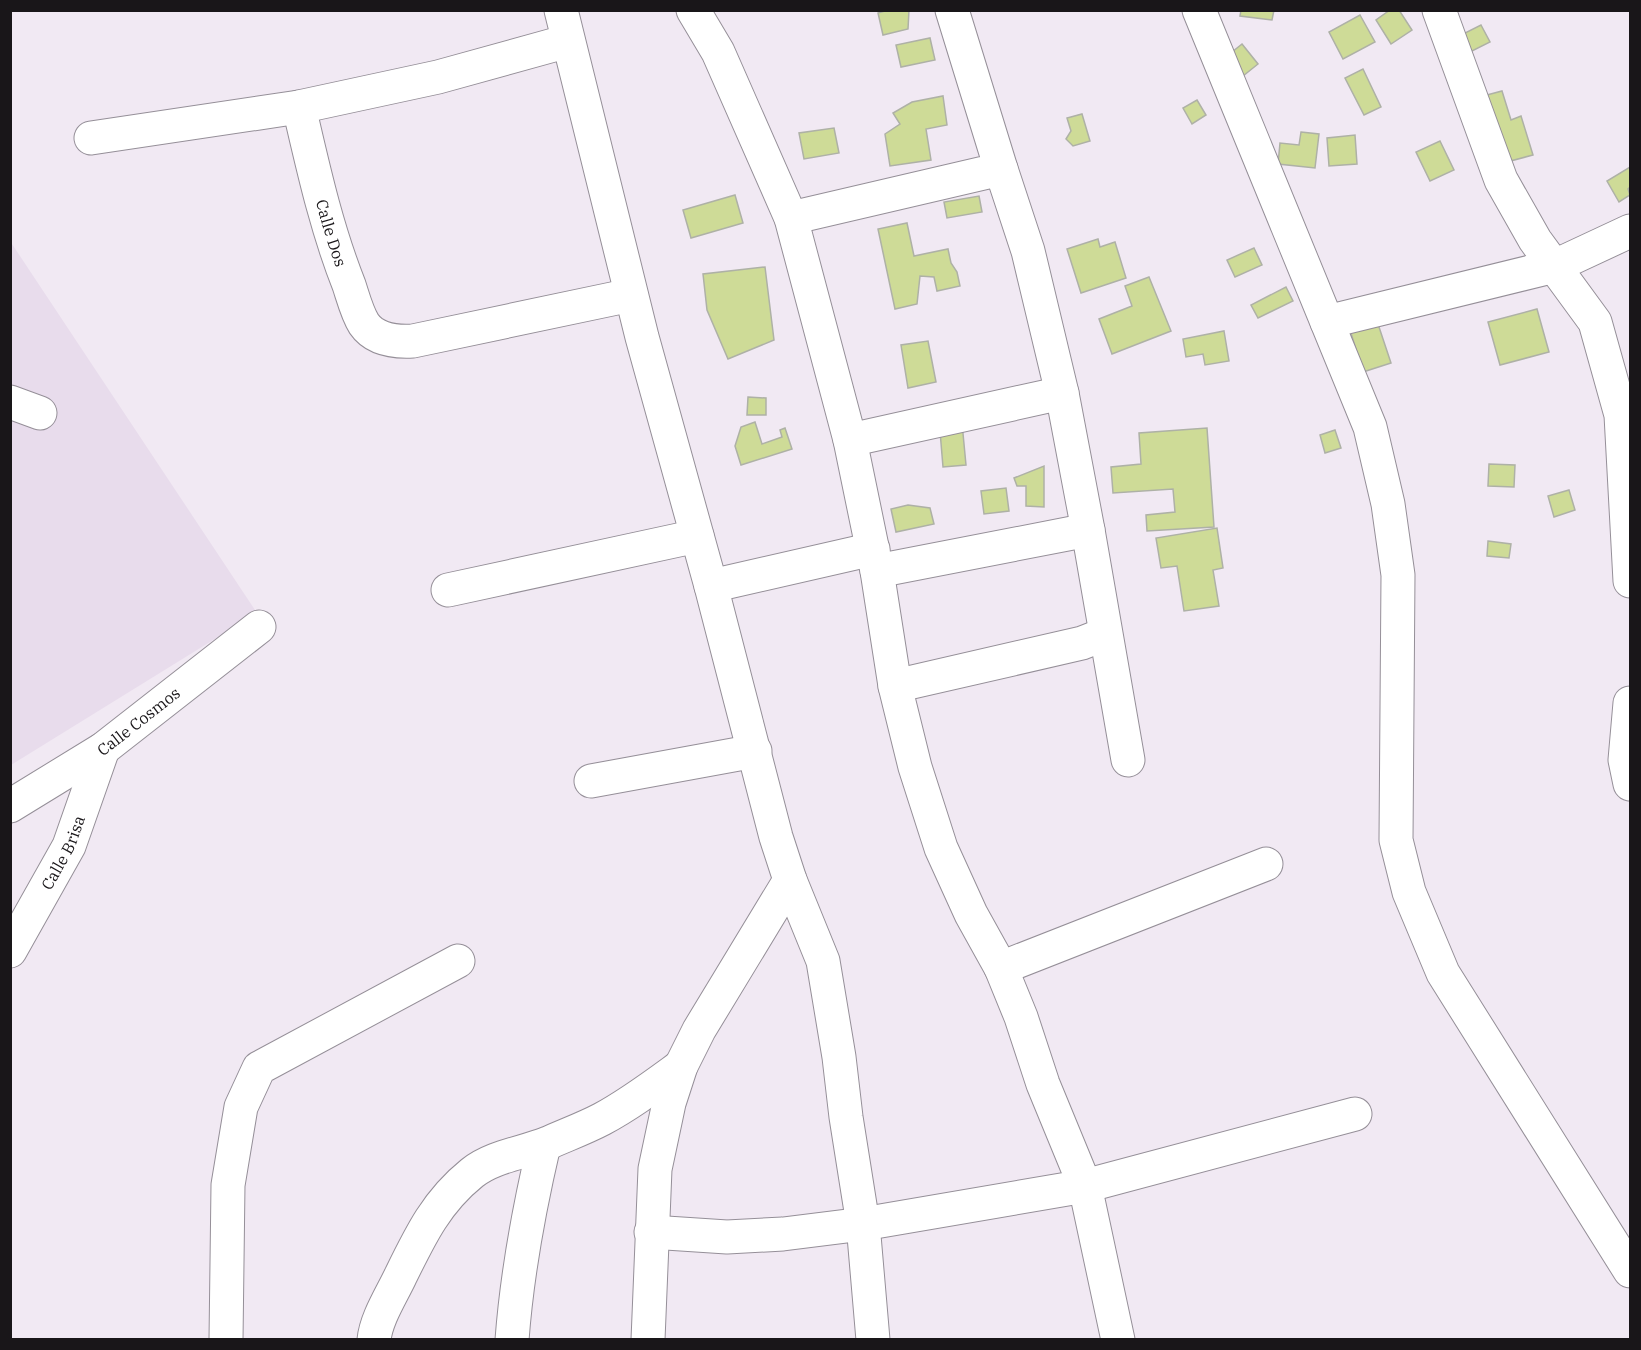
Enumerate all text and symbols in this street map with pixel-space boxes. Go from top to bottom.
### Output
street label: Calle Dos [312,197,351,269]
street label: Calle Cosmos [93,683,184,760]
street label: Calle Brisa [36,813,89,893]

